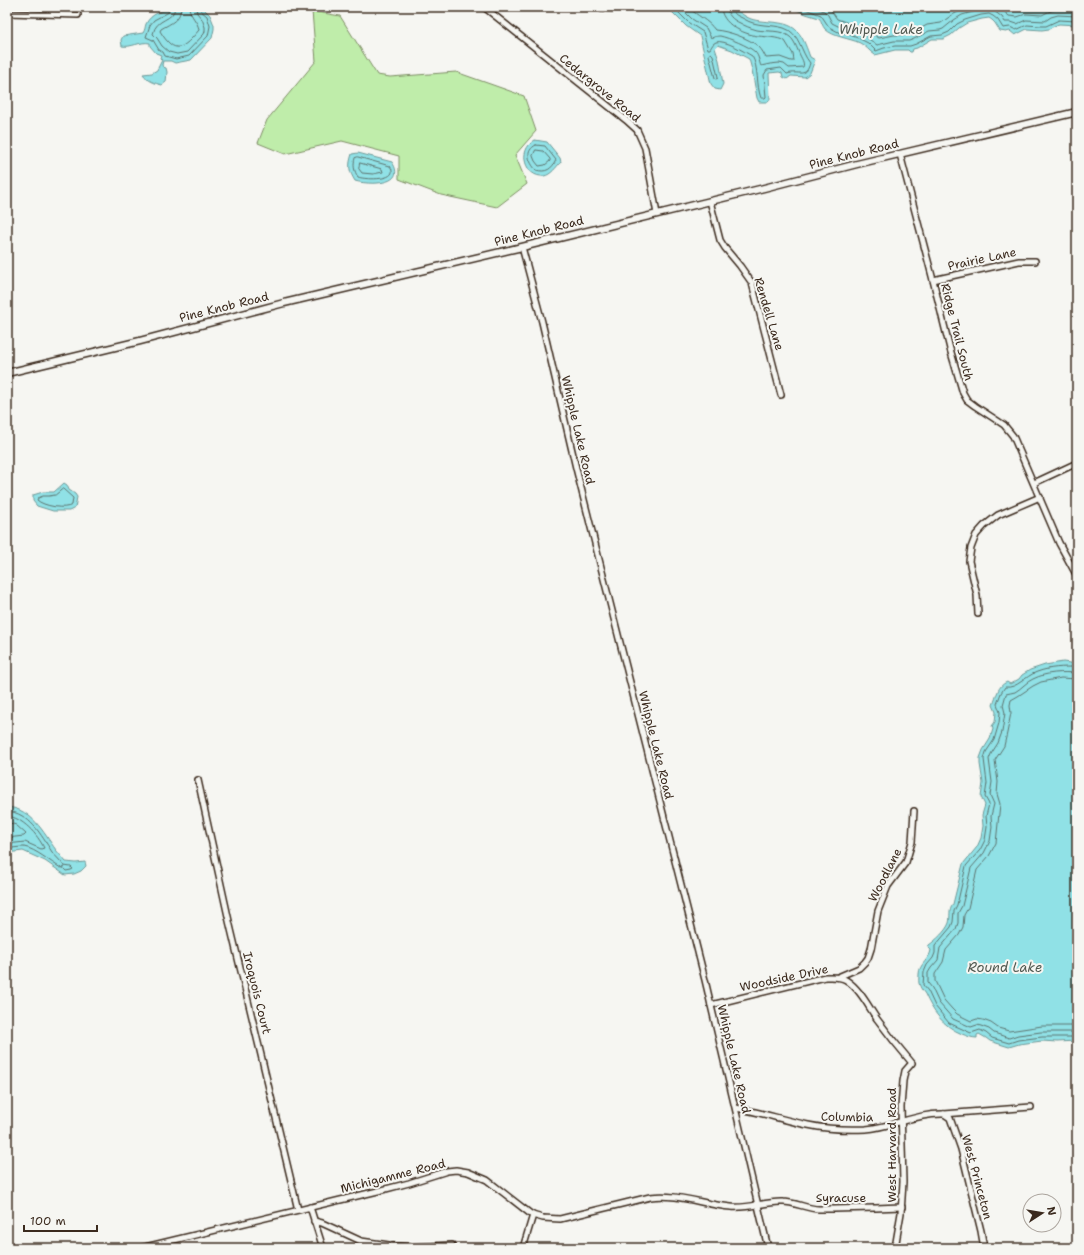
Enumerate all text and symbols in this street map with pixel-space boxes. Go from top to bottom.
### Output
water label: Whipple Lake [839,21,923,38]
street label: Cedargrove Road [556,50,644,126]
street label: Pine Knob Road [808,135,901,173]
street label: Pine Knob Road [493,212,586,250]
street label: Prairie Lane [946,244,1018,274]
street label: Rendell Lane [750,276,788,353]
street label: Ridge Trail South [937,282,977,382]
street label: Pine Knob Road [178,288,271,326]
street label: Whipple Lake Road [558,374,598,486]
street label: Whipple Lake Road [635,689,677,801]
street label: Woodlane [865,845,905,905]
street label: Iroquois Court [239,950,275,1036]
water label: Round Lake [968,959,1042,976]
street label: Woodside Drive [738,961,830,995]
street label: Whipple Lake Road [714,1003,754,1115]
street label: West Harvard Road [884,1087,900,1202]
street label: Columbia [821,1109,874,1125]
street label: West Princeton [958,1133,996,1221]
street label: Michigamme Road [339,1155,447,1197]
street label: Syracuse [816,1190,866,1206]
north arrow [1022,1193,1062,1233]
text: N [1043,1205,1060,1217]
scale bar [24,1207,97,1233]
text: 100 m [30,1213,66,1229]

